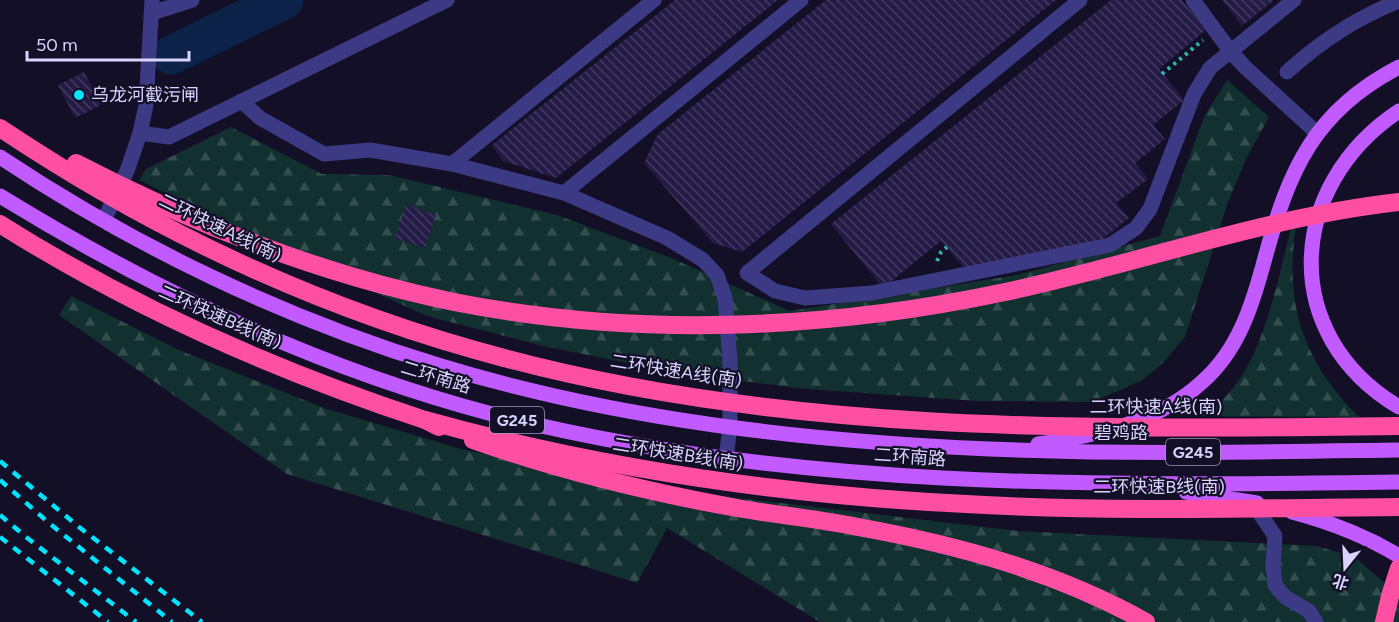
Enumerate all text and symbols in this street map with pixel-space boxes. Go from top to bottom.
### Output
scale bar [27,24,189,62]
text: 50 m [36,34,78,56]
place label: 乌龙河截污闸 [91,84,199,106]
marker: 乌龙河截污闸 [72,88,86,102]
street label: 二环快速A线(南) [155,189,285,267]
street label: 二环快速B线(南) [155,280,285,354]
street label: 二环快速A线(南) [609,350,743,392]
street label: 二环南路 [398,356,474,398]
street label: 二环快速A线(南) [1090,396,1222,418]
road number: G245 [490,407,544,433]
street label: 碧鸡路 [1094,422,1148,444]
street label: 二环快速B线(南) [611,433,745,475]
road number: G245 [1166,439,1220,465]
street label: 二环南路 [873,444,947,470]
street label: 二环快速B线(南) [1093,476,1225,498]
north arrow [1315,538,1375,598]
text: 北 [1330,570,1351,593]

